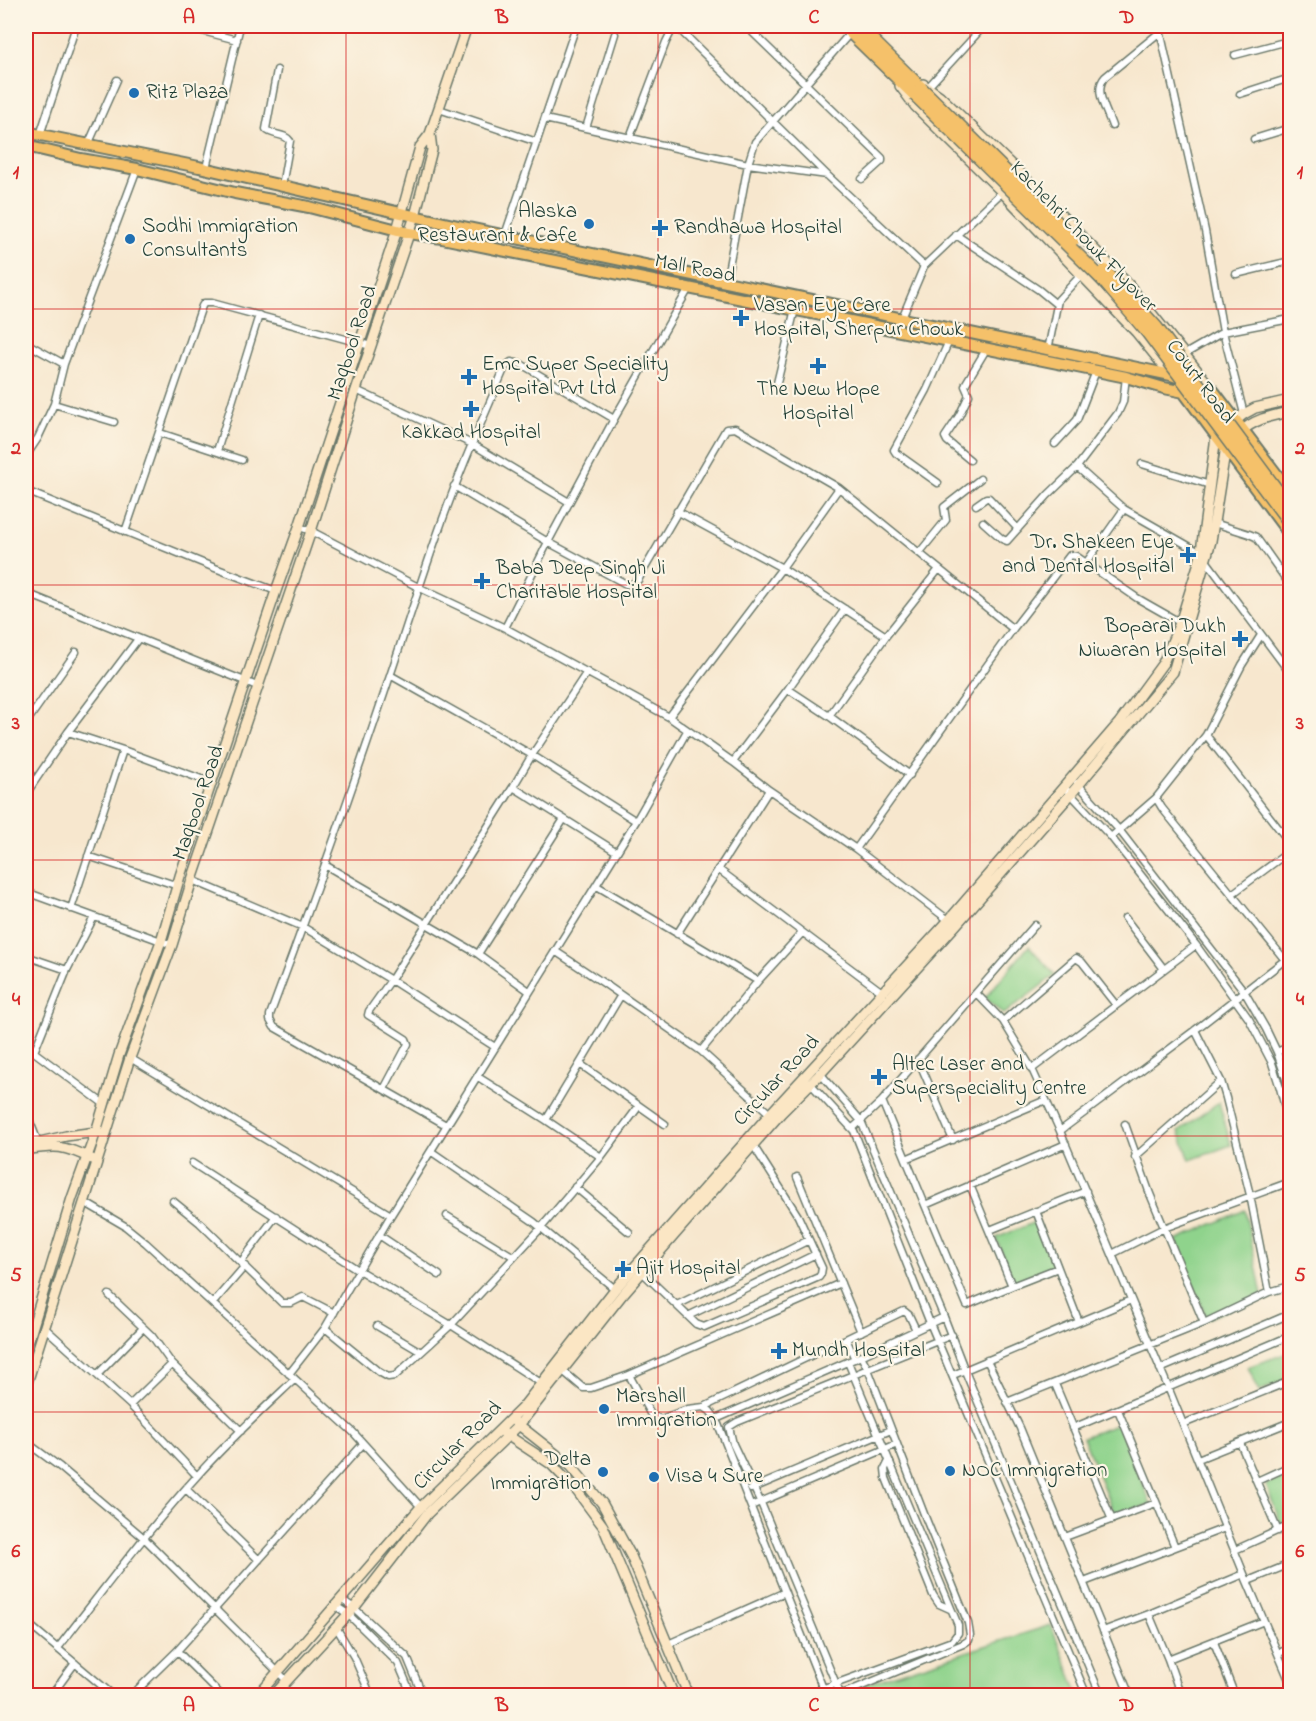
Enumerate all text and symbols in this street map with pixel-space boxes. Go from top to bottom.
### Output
text: A [183,4,195,33]
text: B [494,4,509,33]
text: C [809,4,820,33]
text: D [1119,4,1134,33]
place label: Ritz Plaza [146,78,228,108]
marker: Ritz Plaza [127,86,141,100]
street label: Kachehri Chowk Flyover [1001,154,1164,321]
text: 1 [13,159,20,188]
text: 1 [1297,159,1304,188]
place label: Alaska Restaurant & Cafe [418,197,578,251]
place label: Sodhi Immigration Consultants [142,212,298,266]
place label: Randhawa Hospital [674,213,842,243]
marker: Alaska Restaurant & Cafe [582,217,596,231]
marker: Randhawa Hospital [651,219,669,237]
marker: Sodhi Immigration Consultants [123,232,137,246]
street label: Mall Road [652,246,738,292]
street label: Maqbool Road [320,281,386,404]
place label: Vasan Eye Care Hospital, Sherpur Chowk [753,291,964,345]
marker: Vasan Eye Care Hospital, Sherpur Chowk [732,309,750,327]
street label: Court Road [1158,333,1242,431]
place label: Emc Super Speciality Hospital Pvt Ltd [482,350,668,404]
marker: The New Hope Hospital [809,357,827,375]
marker: Emc Super Speciality Hospital Pvt Ltd [460,368,478,386]
place label: The New Hope Hospital [756,375,880,429]
marker: Kakkad Hospital [462,400,480,418]
place label: Kakkad Hospital [401,418,541,448]
text: 2 [10,435,21,464]
text: 2 [1294,435,1305,464]
place label: Dr. Shakeen Eye and Dental Hospital [1002,528,1175,582]
marker: Dr. Shakeen Eye and Dental Hospital [1179,546,1197,564]
place label: Baba Deep Singh Ji Charitable Hospital [495,554,666,608]
marker: Baba Deep Singh Ji Charitable Hospital [473,572,491,590]
place label: Boparai Dukh Niwaran Hospital [1079,612,1226,666]
marker: Boparai Dukh Niwaran Hospital [1231,630,1249,648]
text: 3 [11,710,20,739]
text: 3 [1295,710,1304,739]
street label: Maqbool Road [165,741,233,864]
text: 4 [12,986,21,1015]
text: 4 [1296,986,1305,1015]
street label: Circular Road [727,1028,827,1133]
place label: Altec Laser and Superspeciality Centre [892,1050,1087,1106]
marker: Altec Laser and Superspeciality Centre [870,1068,888,1086]
place label: Ajit Hospital [636,1254,740,1284]
marker: Ajit Hospital [614,1260,632,1278]
text: 5 [10,1262,22,1291]
text: 5 [1294,1262,1306,1291]
place label: Mundh Hospital [792,1336,925,1366]
marker: Mundh Hospital [770,1342,788,1360]
place label: Marshall Immigration [616,1382,717,1438]
street label: Circular Road [407,1394,510,1497]
marker: Marshall Immigration [597,1402,611,1416]
place label: Delta Immigration [490,1445,591,1501]
place label: NOC Immigration [962,1456,1107,1488]
place label: Visa 4 Sure [665,1462,764,1492]
marker: NOC Immigration [943,1464,957,1478]
marker: Delta Immigration [596,1465,610,1479]
marker: Visa 4 Sure [647,1470,661,1484]
text: 6 [12,1538,21,1567]
text: 6 [1296,1538,1305,1567]
text: A [183,1692,195,1721]
text: B [494,1692,509,1721]
text: C [809,1692,820,1721]
text: D [1119,1692,1134,1721]

